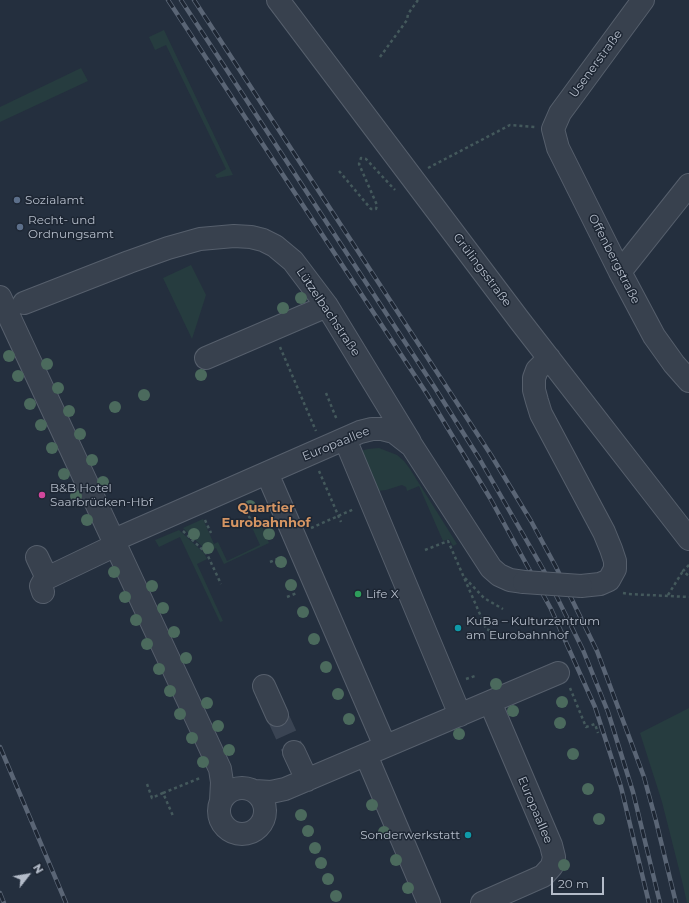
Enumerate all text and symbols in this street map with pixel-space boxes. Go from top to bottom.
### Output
street label: Usenerstraße [567,27,625,101]
place label: Sozialamt [25,193,84,207]
marker: Sozialamt [12,195,22,205]
street label: Offenbergstraße [585,212,643,306]
place label: Recht- und Ordnungsamt [28,213,114,241]
marker: Recht- und Ordnungsamt [15,222,25,232]
street label: Grülingsstraße [450,230,514,310]
street label: Lützelbachstraße [293,265,363,359]
street label: Europaallee [300,424,372,464]
place label: B&B Hotel Saarbrücken-Hbf [50,481,153,509]
marker: B&B Hotel Saarbrücken-Hbf [37,490,47,500]
district label: Quartier Eurobahnhof [221,500,311,531]
place label: Life X [366,587,399,601]
marker: Life X [353,589,363,599]
place label: KuBa – Kulturzentrum am Eurobahnhof [466,614,600,642]
marker: KuBa – Kulturzentrum am Eurobahnhof [453,623,463,633]
street label: Europaallee [514,774,556,846]
place label: Sonderwerkstatt [360,828,460,842]
marker: Sonderwerkstatt [463,830,473,840]
north arrow [8,855,48,895]
text: N [30,861,47,876]
scale bar [553,869,606,895]
text: 20 m [558,876,589,891]

